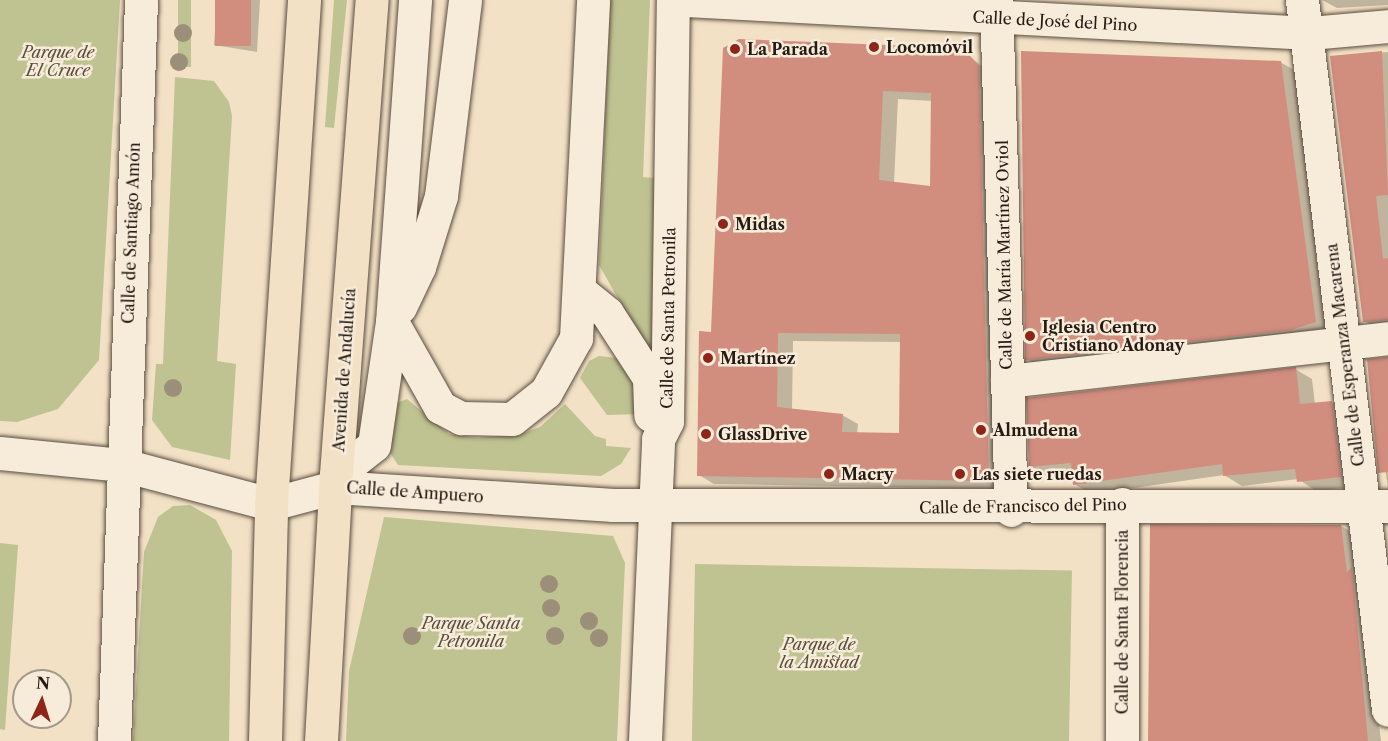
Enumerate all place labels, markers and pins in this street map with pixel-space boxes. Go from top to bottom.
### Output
place label: Locomóvil [886,37,973,57]
place label: La Parada [747,39,828,59]
marker: Locomóvil [867,40,881,54]
marker: La Parada [728,42,742,56]
place label: Midas [735,214,785,234]
marker: Midas [716,217,730,231]
place label: Iglesia Centro Cristiano Adonay [1042,317,1185,355]
marker: Iglesia Centro Cristiano Adonay [1023,329,1037,343]
place label: Martínez [720,348,796,368]
marker: Martínez [701,351,715,365]
place label: Almudena [993,420,1078,440]
marker: Almudena [974,423,988,437]
place label: GlassDrive [718,424,807,444]
marker: GlassDrive [699,427,713,441]
place label: Macry [841,464,894,484]
place label: Las siete ruedas [972,464,1102,484]
marker: Macry [822,467,836,481]
marker: Las siete ruedas [953,467,967,481]

